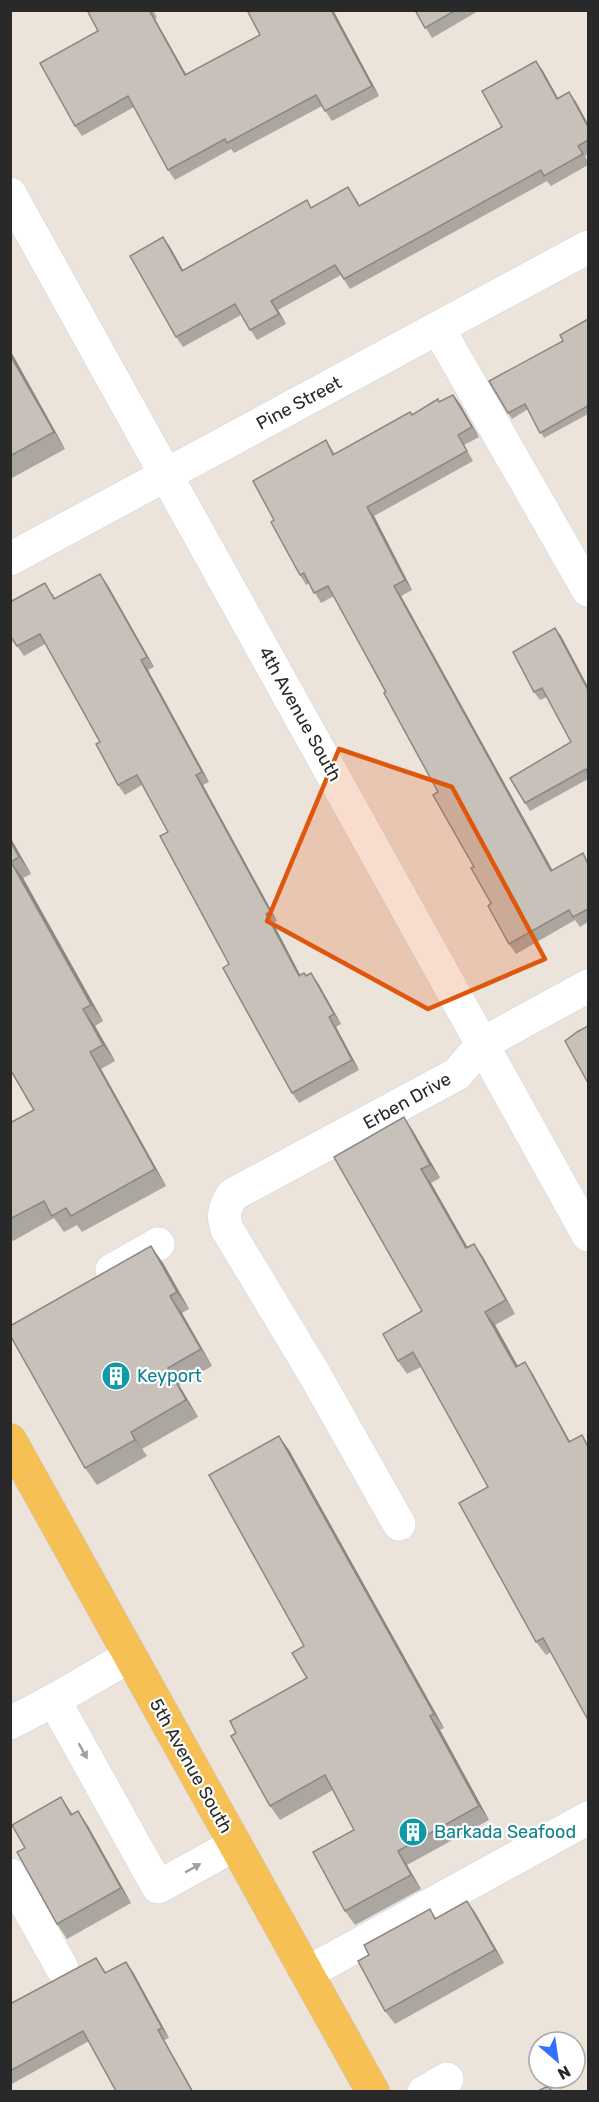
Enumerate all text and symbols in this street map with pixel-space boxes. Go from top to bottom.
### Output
street label: Pine Street [253,371,345,435]
street label: 4th Avenue South [254,643,346,785]
street label: Erben Drive [359,1068,455,1134]
building icon: Keyport [100,1360,132,1392]
place label: Keyport [137,1365,202,1387]
street label: 5th Avenue South [145,1695,237,1837]
one-way arrow [78,1743,88,1760]
building icon: Barkada Seafood [397,1816,429,1848]
place label: Barkada Seafood [434,1821,576,1843]
one-way arrow [185,1863,201,1874]
north arrow [527,2030,587,2090]
text: N [554,2062,574,2084]

